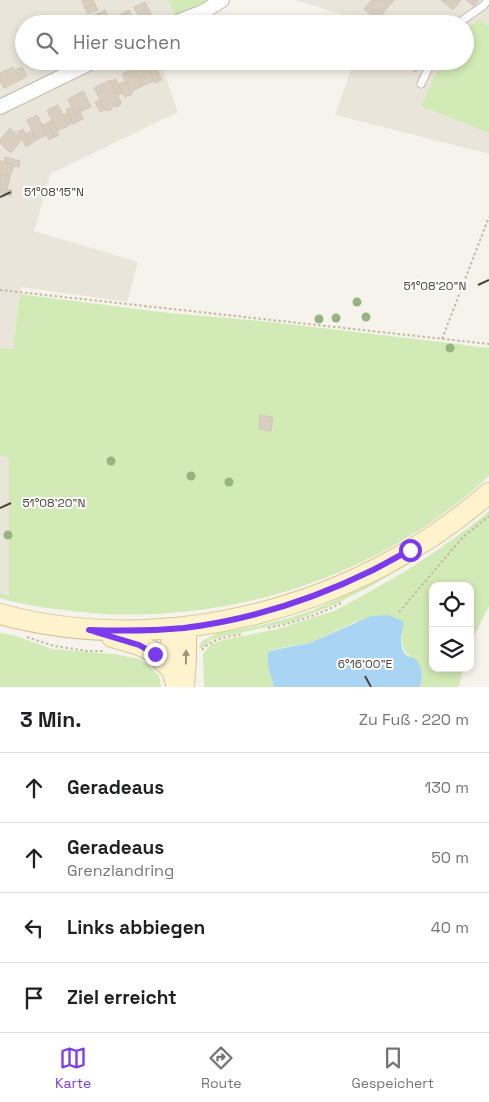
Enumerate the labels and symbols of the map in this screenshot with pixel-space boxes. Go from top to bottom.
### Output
text: 51°08'15"N [24,184,84,200]
text: 51°08'20"N [404,278,466,294]
text: 51°08'20"N [23,495,85,511]
route start [399,539,422,562]
route end [144,643,167,666]
one-way arrow [182,649,190,665]
text: 6°16'00"E [338,656,393,672]

